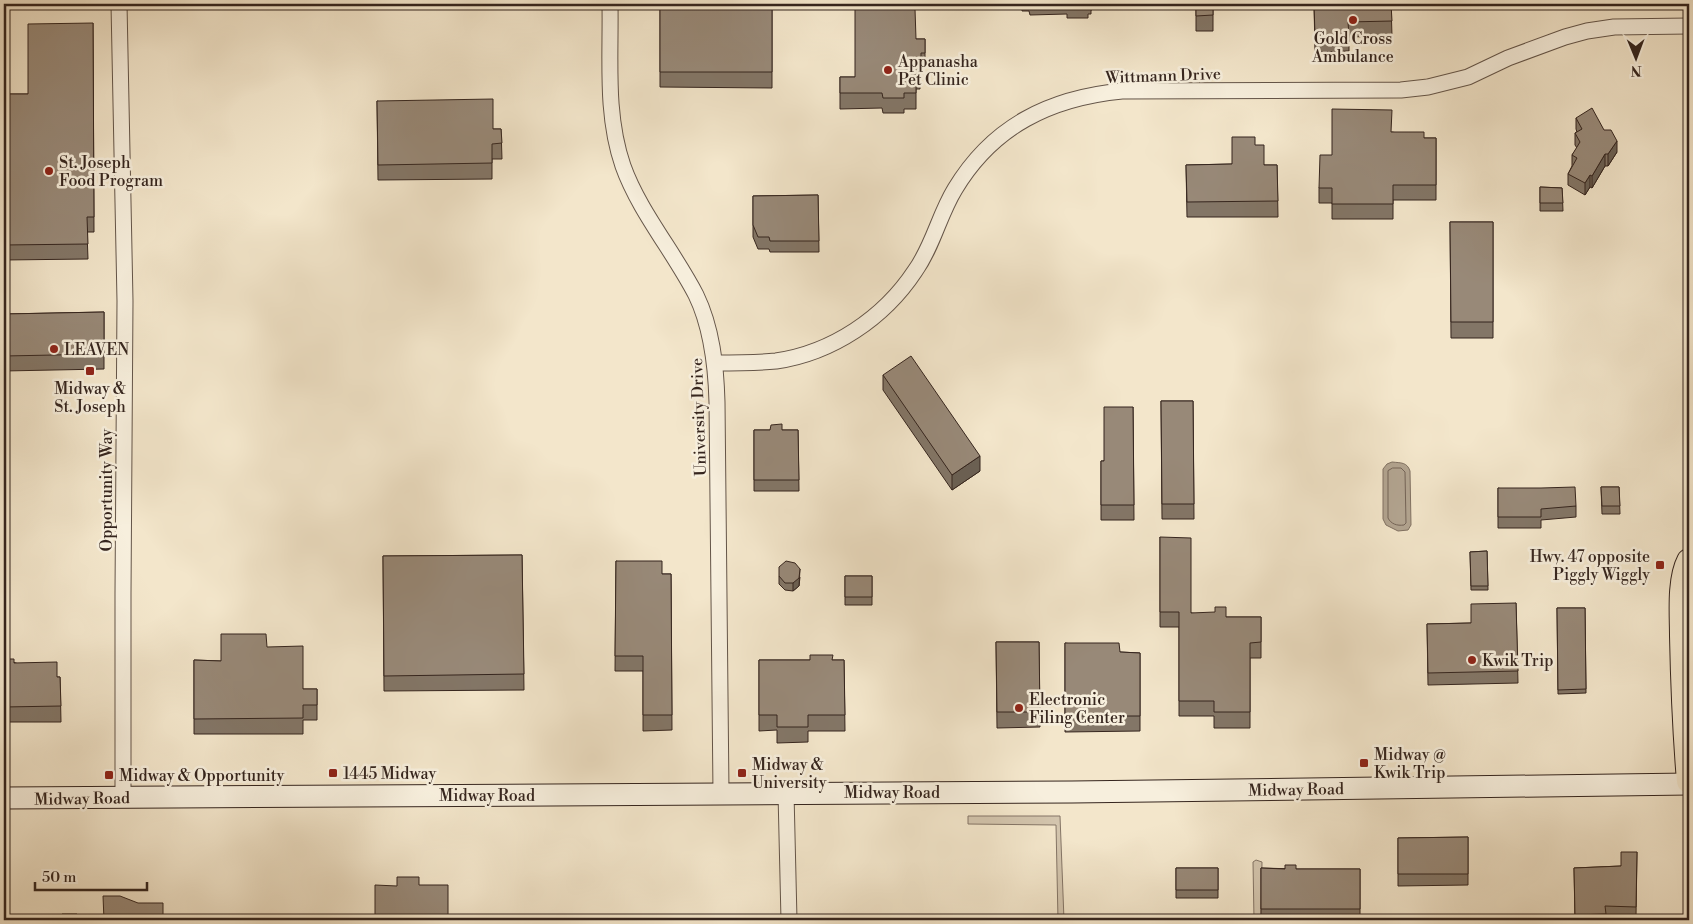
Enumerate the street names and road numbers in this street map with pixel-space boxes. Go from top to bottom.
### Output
street label: Wittmann Drive [1104,64,1221,88]
street label: University Drive [687,357,711,477]
street label: Opportunity Way [97,428,117,551]
street label: Midway Road [1248,779,1344,801]
street label: Midway Road [844,783,940,803]
street label: Midway Road [439,786,535,806]
street label: Midway Road [34,788,130,810]

